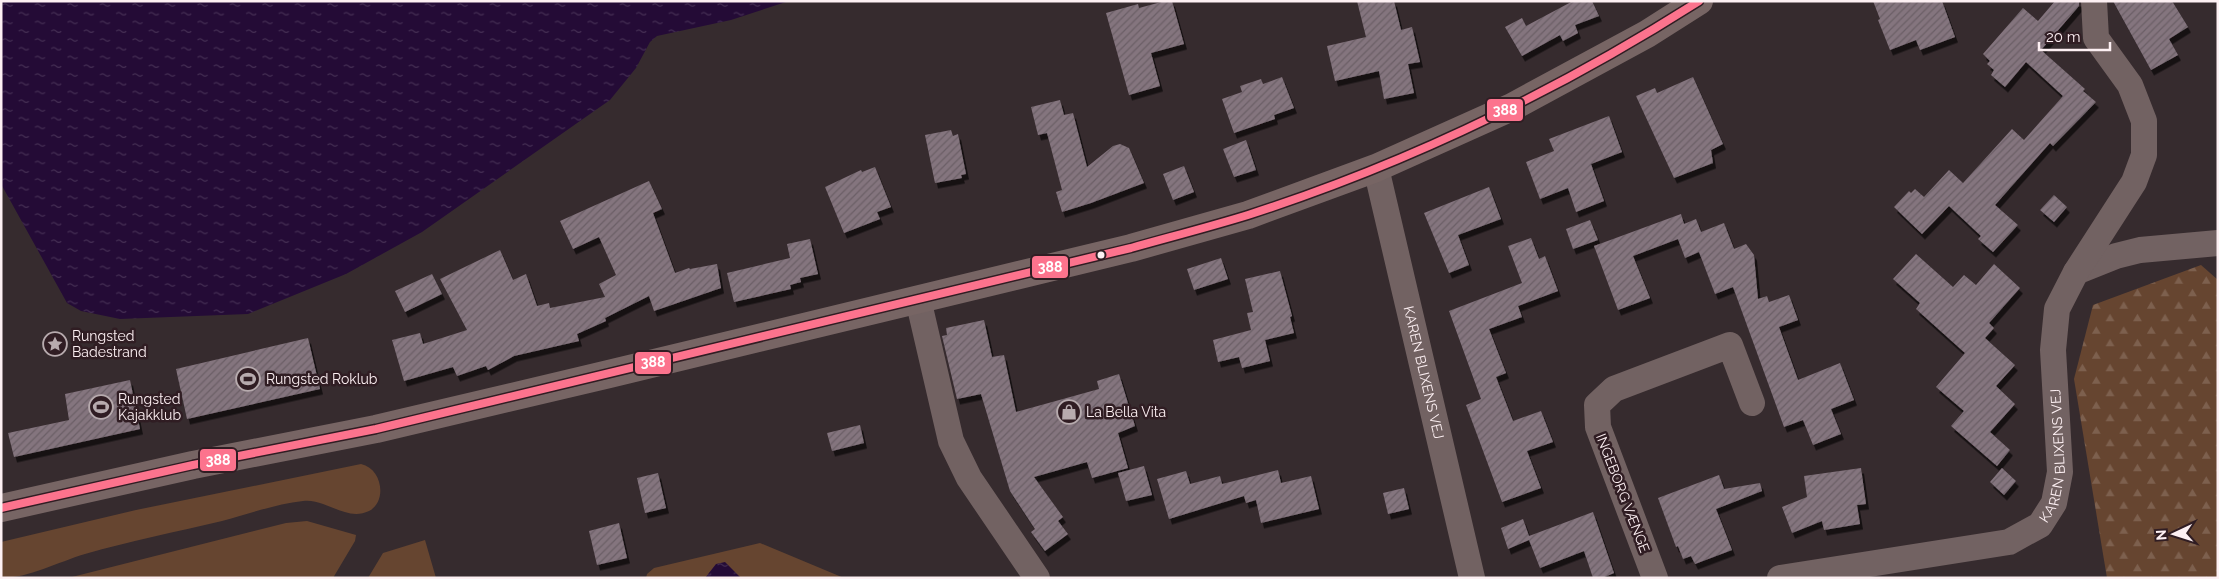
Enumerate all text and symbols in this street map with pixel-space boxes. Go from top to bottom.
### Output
scale bar [2039,20,2110,52]
text: 20 m [2046,28,2081,46]
line badge: 388 [1486,98,1524,122]
text: 388 [1493,102,1517,118]
unlabelled marker [1096,250,1106,260]
line badge: 388 [1031,255,1069,279]
text: 388 [1038,259,1062,275]
street label: KAREN BLIXENS VEJ [1401,304,1447,441]
place label: Rungsted Badestrand [72,328,147,360]
place icon: Rungsted Badestrand [42,331,68,357]
line badge: 388 [634,351,672,375]
text: 388 [641,354,665,370]
sports icon: Rungsted Roklub [235,366,261,392]
place label: Rungsted Roklub [266,371,378,387]
street label: KAREN BLIXENS VEJ [2036,388,2068,525]
place label: Rungsted Kajakklub [118,391,181,423]
sports icon: Rungsted Kajakklub [88,394,114,420]
shop icon: La Bella Vita [1056,399,1082,425]
place label: La Bella Vita [1086,404,1166,420]
street label: INGEBORG VÆNGE [1593,431,1653,555]
line badge: 388 [199,448,237,472]
text: 388 [206,452,230,468]
north arrow [2149,509,2199,559]
text: N [2153,529,2169,541]

